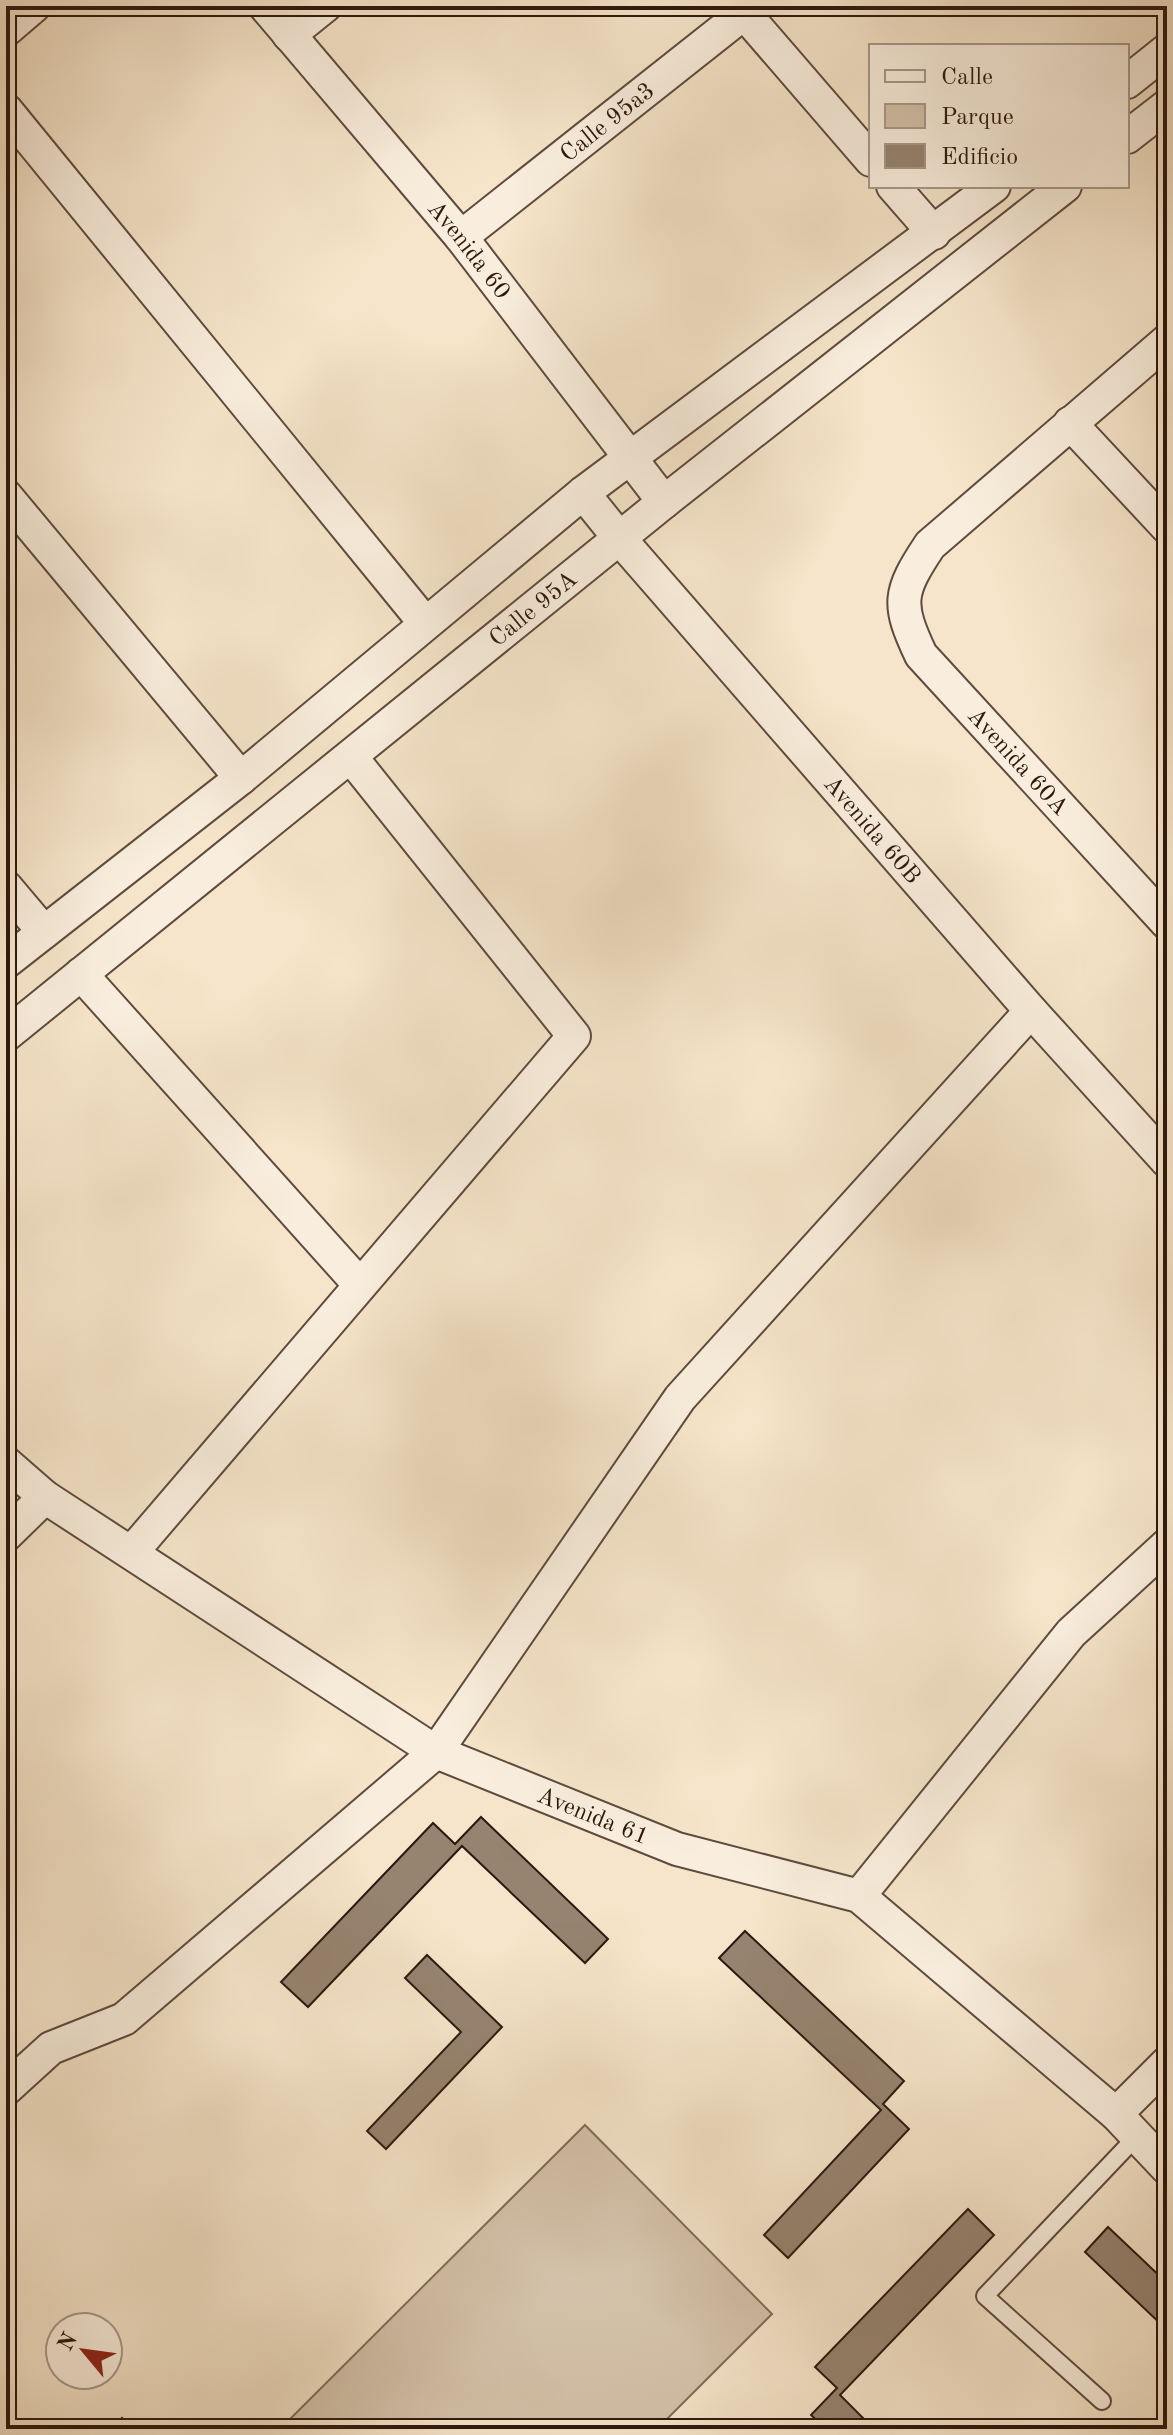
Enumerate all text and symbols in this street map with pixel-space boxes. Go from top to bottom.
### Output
legend [869,44,1129,188]
text: Calle [941,66,993,90]
street label: Calle 95a3 [557,79,660,167]
text: Parque [941,106,1014,130]
text: Edificio [941,146,1018,170]
street label: Avenida 60 [422,197,514,304]
street label: Calle 95A [486,567,582,652]
street label: Avenida 60A [962,704,1072,821]
street label: Avenida 60B [818,772,924,889]
street label: Avenida 61 [533,1784,652,1850]
north arrow [44,2311,124,2391]
text: N [55,2329,82,2355]

